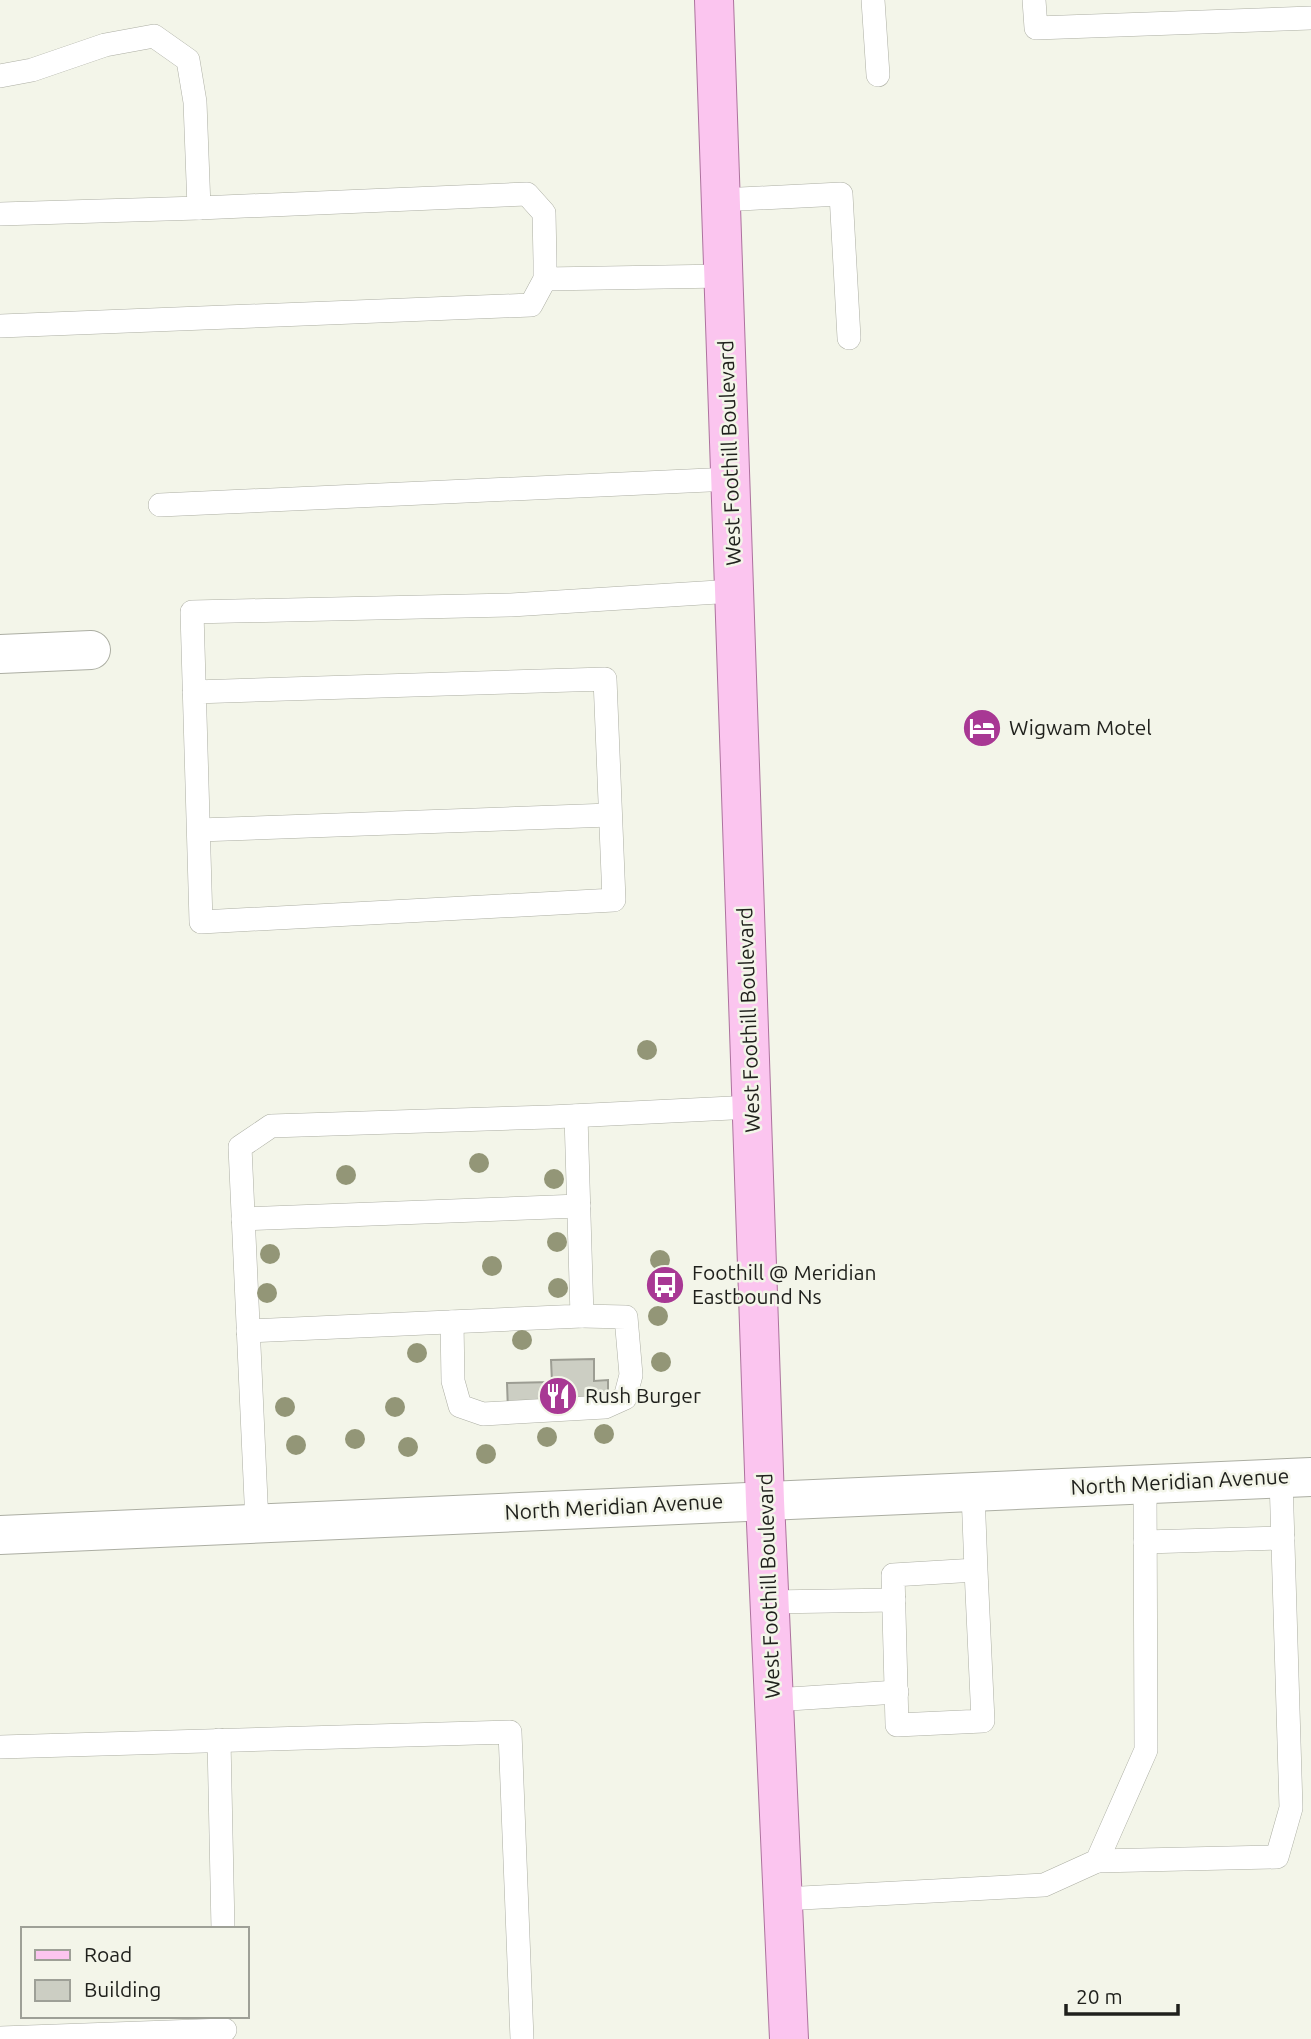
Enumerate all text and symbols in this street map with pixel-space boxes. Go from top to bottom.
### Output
street label: West Foothill Boulevard [713,340,745,566]
hotel icon: Wigwam Motel [961,707,1003,749]
place label: Wigwam Motel [1009,715,1152,739]
street label: West Foothill Boulevard [732,907,764,1133]
place label: Foothill @ Meridian Eastbound Ns [692,1260,876,1308]
bus stop icon: Foothill @ Meridian Eastbound Ns [644,1264,686,1306]
restaurant icon: Rush Burger [537,1375,579,1417]
place label: Rush Burger [585,1383,701,1407]
street label: North Meridian Avenue [1070,1463,1290,1499]
street label: West Foothill Boulevard [752,1473,784,1699]
street label: North Meridian Avenue [504,1488,724,1524]
legend [21,1927,248,2018]
text: Road [84,1942,132,1966]
scale bar [1066,1972,1178,2016]
text: Building [84,1977,161,2001]
text: 20 m [1076,1984,1123,2008]

